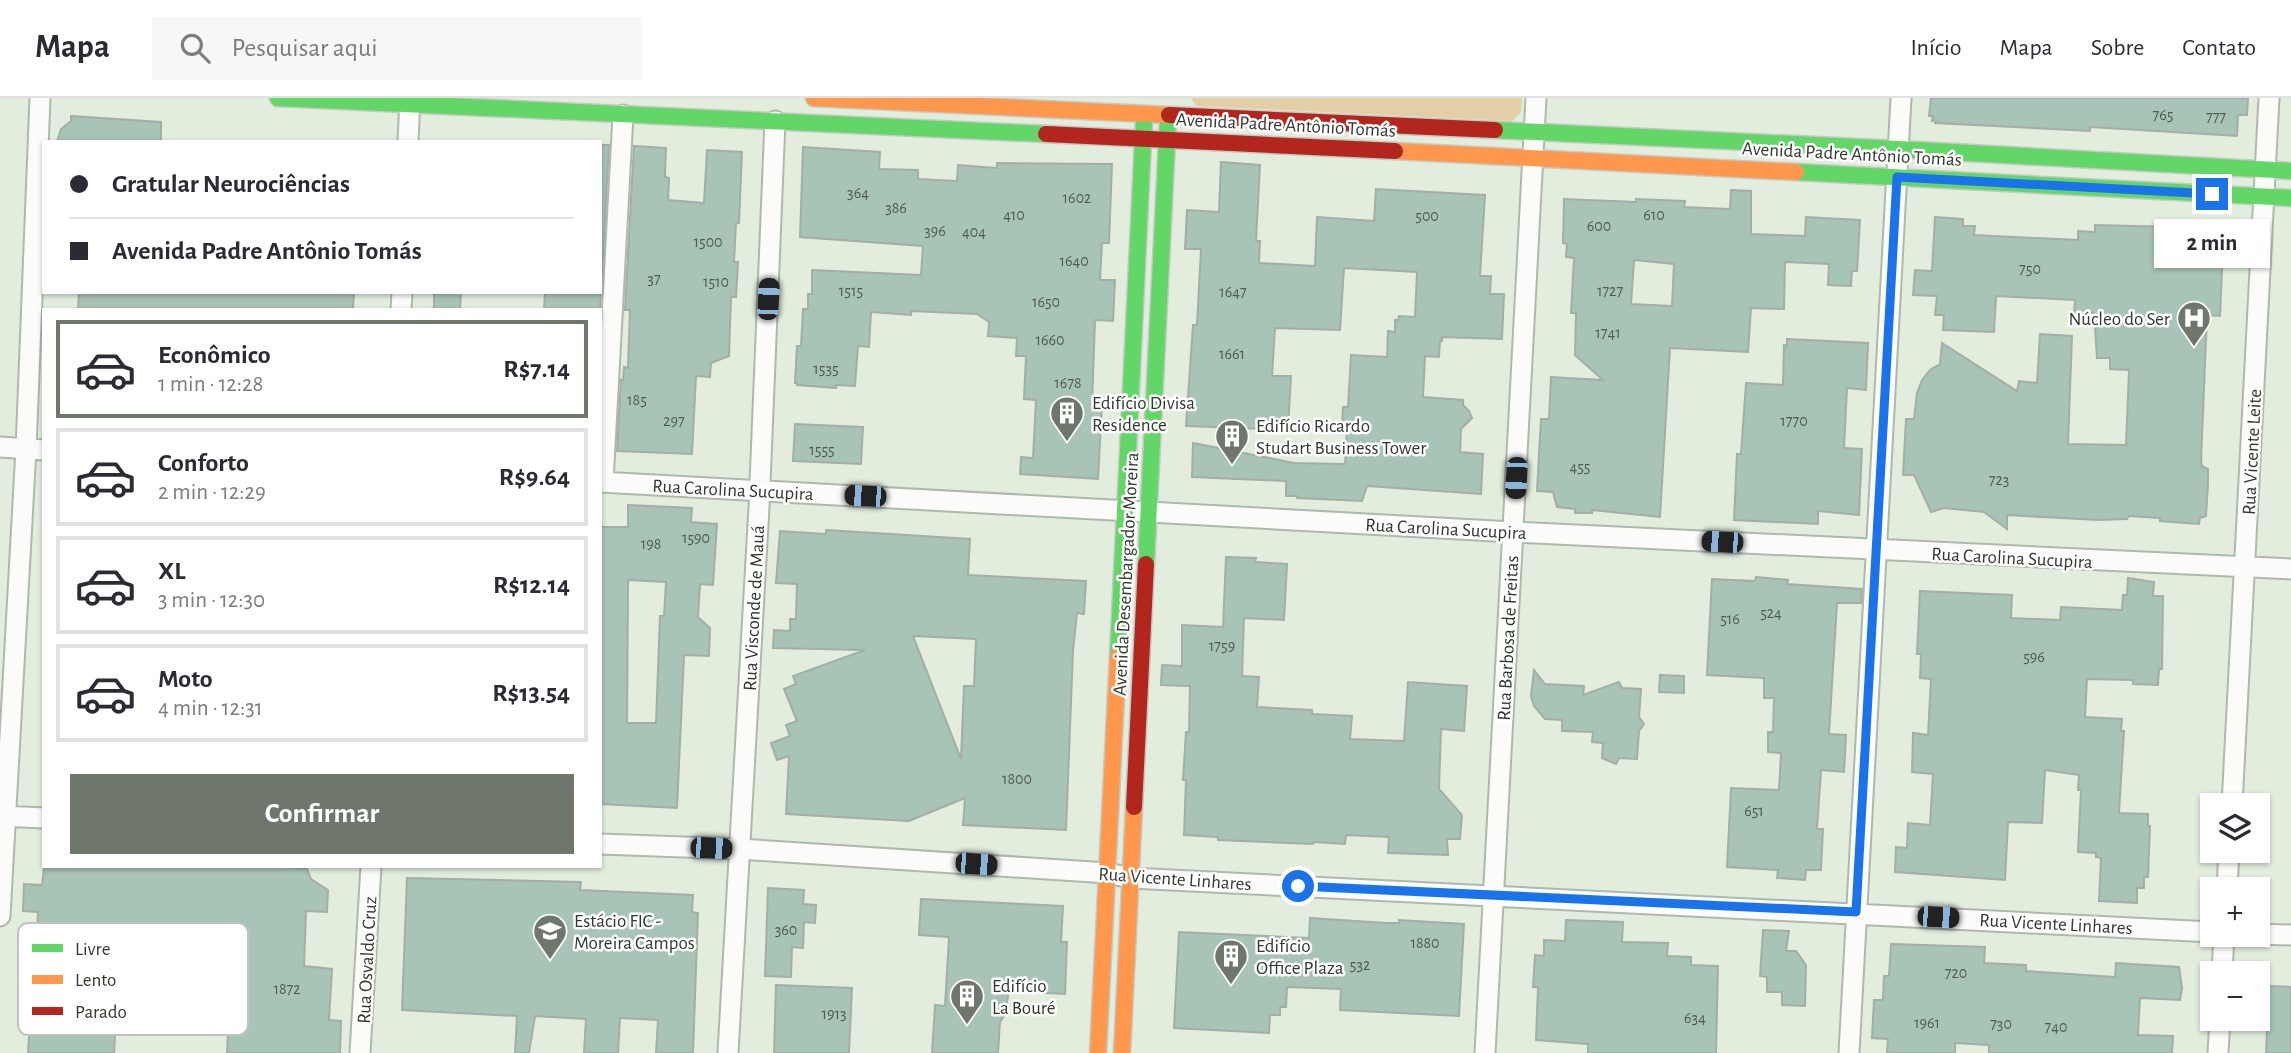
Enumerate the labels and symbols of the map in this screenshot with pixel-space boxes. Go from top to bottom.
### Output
house number: 765 [2153,107,2173,123]
house number: 777 [2206,109,2226,125]
street label: Avenida Padre Antônio Tomás [1176,110,1396,141]
street label: Avenida Padre Antônio Tomás [1742,139,1962,170]
route end [2196,178,2228,210]
house number: 364 [847,185,869,201]
house number: 1602 [1063,190,1091,206]
house number: 386 [885,200,907,216]
house number: 410 [1003,207,1025,223]
house number: 610 [1643,207,1665,223]
house number: 500 [1415,208,1439,224]
house number: 600 [1587,218,1611,234]
callout: 2 min [2154,218,2270,268]
house number: 396 [924,223,946,239]
house number: 404 [962,224,986,240]
house number: 1500 [693,234,723,250]
house number: 1640 [1059,253,1089,269]
house number: 750 [2019,261,2041,277]
house number: 37 [647,271,661,287]
house number: 1510 [703,274,729,290]
car [757,277,780,321]
house number: 1515 [839,283,863,299]
house number: 1727 [1597,283,1623,299]
house number: 1647 [1219,284,1247,300]
house number: 1650 [1032,294,1060,310]
hospital icon: Núcleo do Ser [2175,299,2213,348]
place label: Núcleo do Ser [2069,310,2170,329]
house number: 1741 [1595,325,1621,341]
house number: 1660 [1036,332,1065,348]
house number: 1661 [1219,346,1245,362]
house number: 1535 [813,361,839,377]
house number: 1678 [1054,375,1082,391]
street label: Rua Vicente Leite [2240,389,2265,516]
house number: 185 [627,392,647,408]
building icon: Edifício Divisa Residence [1048,394,1086,443]
place label: Edifício Divisa Residence [1092,394,1195,435]
house number: 297 [663,413,685,429]
house number: 1770 [1780,413,1808,429]
building icon: Edifício Ricardo Studart Business Tower [1213,417,1251,466]
place label: Edifício Ricardo Studart Business Tower [1256,417,1426,458]
house number: 1555 [809,442,835,458]
street label: Avenida Desembargador Moreira [1111,452,1142,696]
car [1505,456,1528,500]
house number: 455 [1569,459,1591,475]
house number: 723 [1989,472,2009,488]
street label: Rua Carolina Sucupira [652,477,814,504]
car [844,484,887,508]
street label: Rua Carolina Sucupira [1365,516,1527,543]
street label: Rua Visconde de Mauá [741,525,768,691]
house number: 1590 [682,530,710,546]
car [1701,530,1744,554]
house number: 198 [641,536,661,552]
street label: Rua Carolina Sucupira [1931,545,2093,572]
street label: Rua Barbosa de Freitas [1495,555,1522,721]
house number: 524 [1760,605,1782,621]
house number: 516 [1720,611,1740,627]
house number: 1759 [1209,638,1235,654]
house number: 596 [2023,649,2045,665]
house number: 1800 [1002,771,1032,787]
house number: 651 [1744,803,1764,819]
car [690,837,733,859]
car [955,852,998,876]
street label: Rua Vicente Linhares [1098,865,1252,894]
route start [1282,870,1314,902]
street label: Rua Osvaldo Cruz [355,896,380,1024]
car [1917,905,1960,929]
street label: Rua Vicente Linhares [1979,911,2133,938]
school or university icon: Estácio FIC - Moreira Campos [531,912,569,961]
place label: Estácio FIC - Moreira Campos [574,912,695,953]
house number: 360 [775,922,797,938]
legend [18,923,248,1035]
house number: 1880 [1410,935,1440,951]
building icon: Edifício Office Plaza [1212,937,1250,986]
place label: Edifício Office Plaza [1256,937,1344,978]
text: Livre [75,940,110,959]
house number: 532 [1350,957,1370,973]
house number: 720 [1945,965,1967,981]
text: Lento [75,971,116,990]
building icon: Edifício La Bouré [948,977,986,1026]
place label: Edifício La Bouré [992,977,1056,1018]
house number: 1872 [273,981,301,997]
text: Parado [75,1003,127,1022]
house number: 1913 [821,1006,847,1022]
house number: 634 [1684,1010,1706,1026]
house number: 1961 [1914,1015,1940,1031]
house number: 730 [1990,1016,2012,1032]
house number: 740 [2045,1019,2067,1035]

